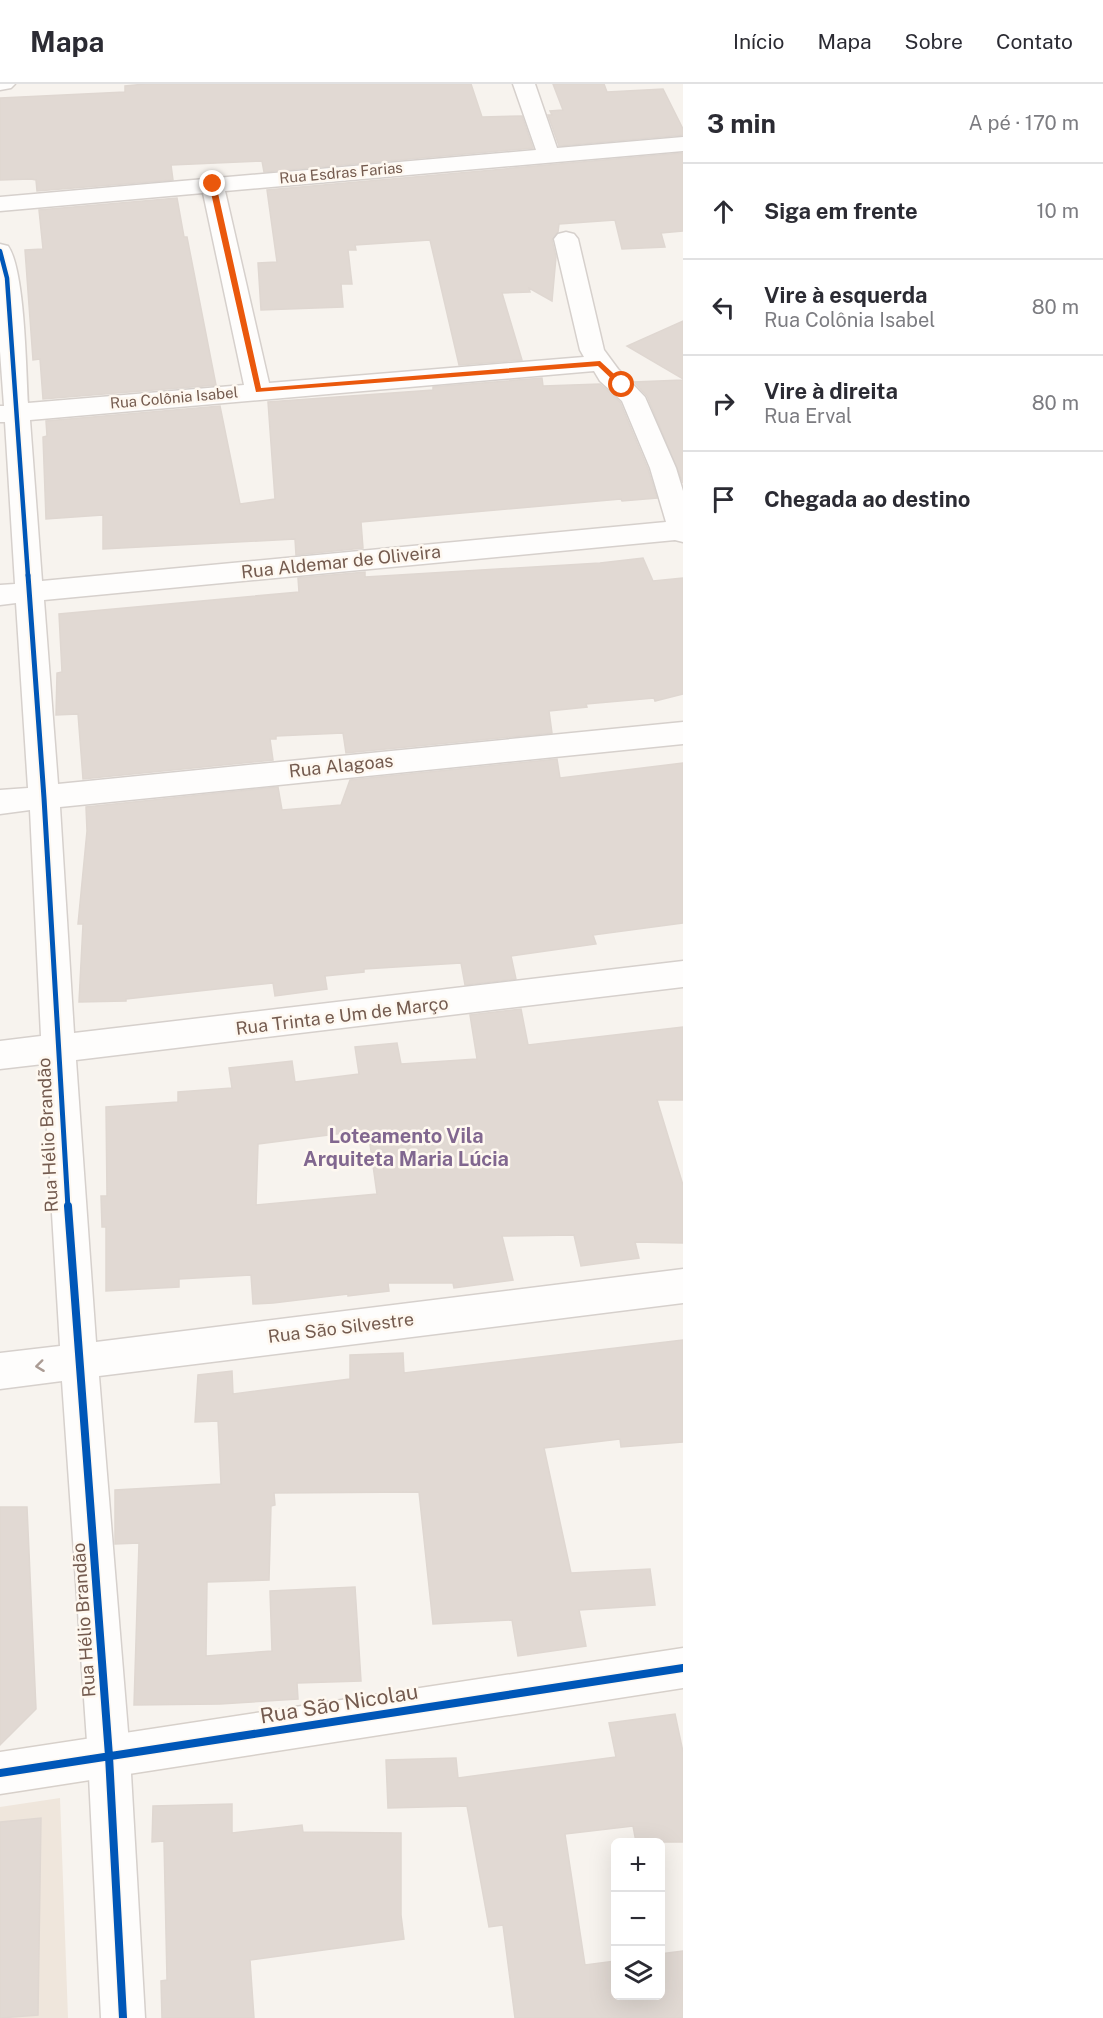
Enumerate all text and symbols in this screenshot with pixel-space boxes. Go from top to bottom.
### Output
text: Mapa [30,25,104,58]
text: Início [733,29,784,54]
text: Mapa [817,29,872,54]
text: Sobre [905,29,963,54]
text: Contato [996,29,1073,54]
text: 3 min [707,108,776,139]
text: A pé · 170 m [968,111,1079,135]
street label: Rua Esdras Farias [278,159,403,186]
route end [199,170,225,196]
icon: ahead [707,195,740,228]
text: Siga em frente [764,198,918,224]
text: 10 m [1036,199,1079,223]
text: Vire à esquerda [764,282,928,308]
icon: left [707,291,740,324]
text: 80 m [1032,295,1079,319]
text: Rua Colônia Isabel [764,308,935,332]
route start [608,371,634,397]
text: Vire à direita [764,378,898,404]
street label: Rua Colônia Isabel [109,383,239,412]
icon: right [707,387,740,420]
text: 80 m [1032,391,1079,415]
text: Rua Erval [764,404,852,428]
icon: arrive [707,483,740,516]
text: Chegada ao destino [764,486,970,512]
street label: Rua Aldemar de Oliveira [240,541,442,582]
street label: Rua Alagoas [288,750,394,781]
street label: Rua Trinta e Um de Março [234,992,450,1039]
street label: Rua Hélio Brandão [33,1057,62,1213]
district label: Loteamento Vila Arquiteta Maria Lúcia [303,1124,509,1171]
street label: Rua São Silvestre [267,1308,415,1347]
one-way arrow [35,1359,44,1371]
street label: Rua Hélio Brandão [68,1542,99,1698]
street label: Rua São Nicolau [258,1679,420,1728]
map controls [611,1838,665,2000]
button: + [611,1838,665,1892]
button: − [611,1892,665,1946]
button: layers [611,1946,665,2000]

